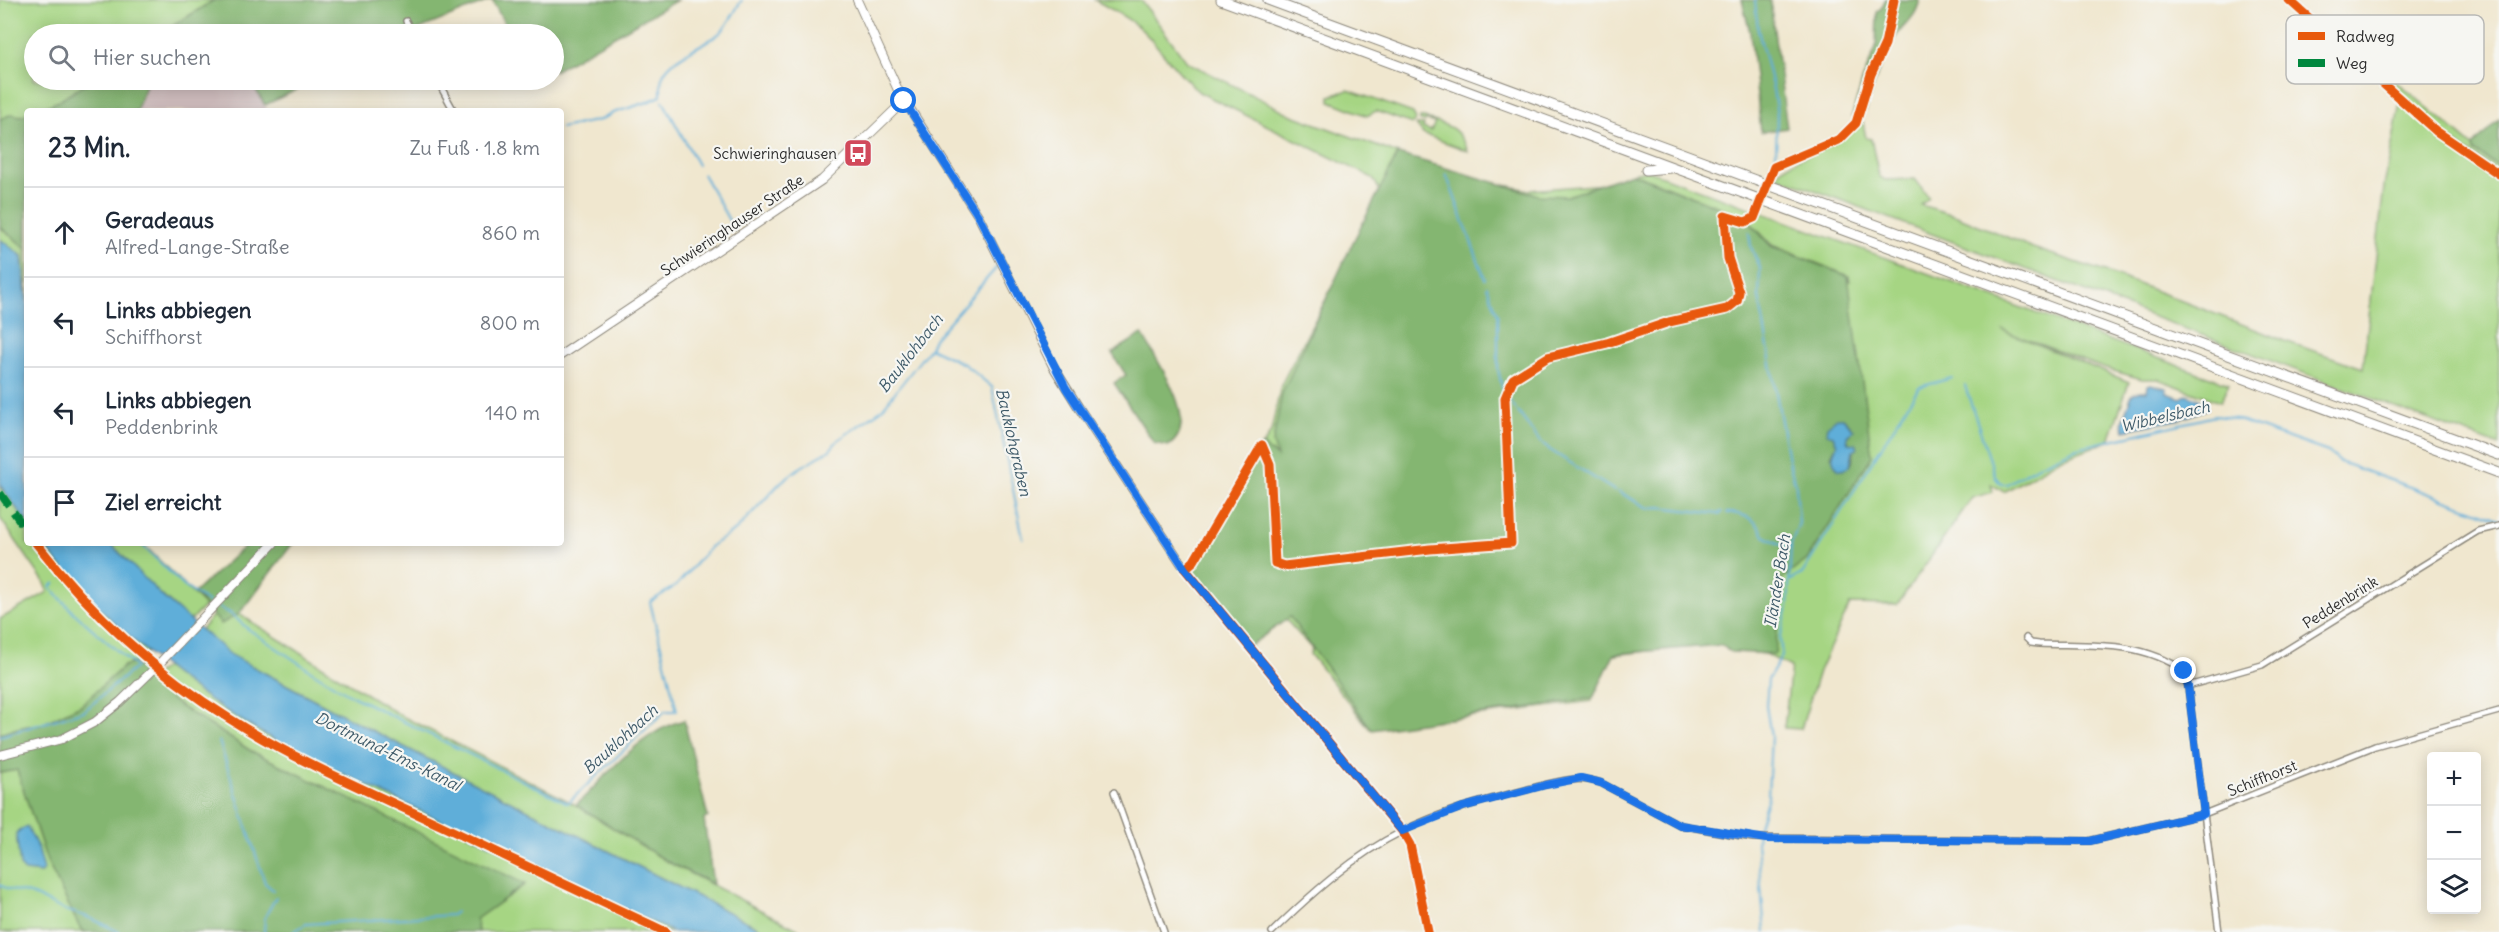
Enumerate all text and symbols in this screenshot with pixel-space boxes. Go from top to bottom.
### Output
legend [2286,15,2484,84]
search box [24,24,564,90]
text: Radweg [2336,26,2395,46]
icon: search [45,41,78,74]
text: Hier suchen [93,43,211,71]
text: Weg [2336,53,2368,73]
route start [890,87,916,113]
text: 23 Min. [48,131,130,164]
text: Zu Fuß · 1.8 km [409,135,540,160]
bus stop icon: Schwieringhausen [842,137,874,169]
place label: Schwieringhausen [713,144,837,163]
street label: Schwieringhauser Straße [657,170,807,280]
text: Geradeaus [105,206,214,234]
icon: ahead [48,216,81,249]
text: 860 m [481,220,540,245]
text: Alfred-Lange-Straße [105,234,289,259]
text: Links abbiegen [105,296,252,324]
icon: left [48,306,81,339]
water label: Bauklohbach [873,309,947,396]
text: 800 m [480,310,540,335]
text: Schiffhorst [105,324,202,349]
text: Links abbiegen [105,386,252,414]
water label: Bauklohgraben [992,386,1036,499]
icon: left [48,396,81,429]
water label: Wibbelsbach [2119,396,2212,436]
text: 140 m [485,400,540,425]
text: Peddenbrink [105,414,218,439]
icon: arrive [48,486,81,519]
text: Ziel erreicht [105,488,222,516]
water label: Iländer Bach [1760,532,1794,629]
street label: Peddenbrink [2299,571,2381,633]
route end [2170,657,2196,683]
water label: Bauklohbach [578,700,662,778]
water label: Dortmund-Ems-Kanal [312,707,466,796]
map controls [2427,752,2481,914]
button: + [2427,752,2481,806]
street label: Schiffhorst [2225,756,2299,800]
button: − [2427,806,2481,860]
button: layers [2427,860,2481,914]

